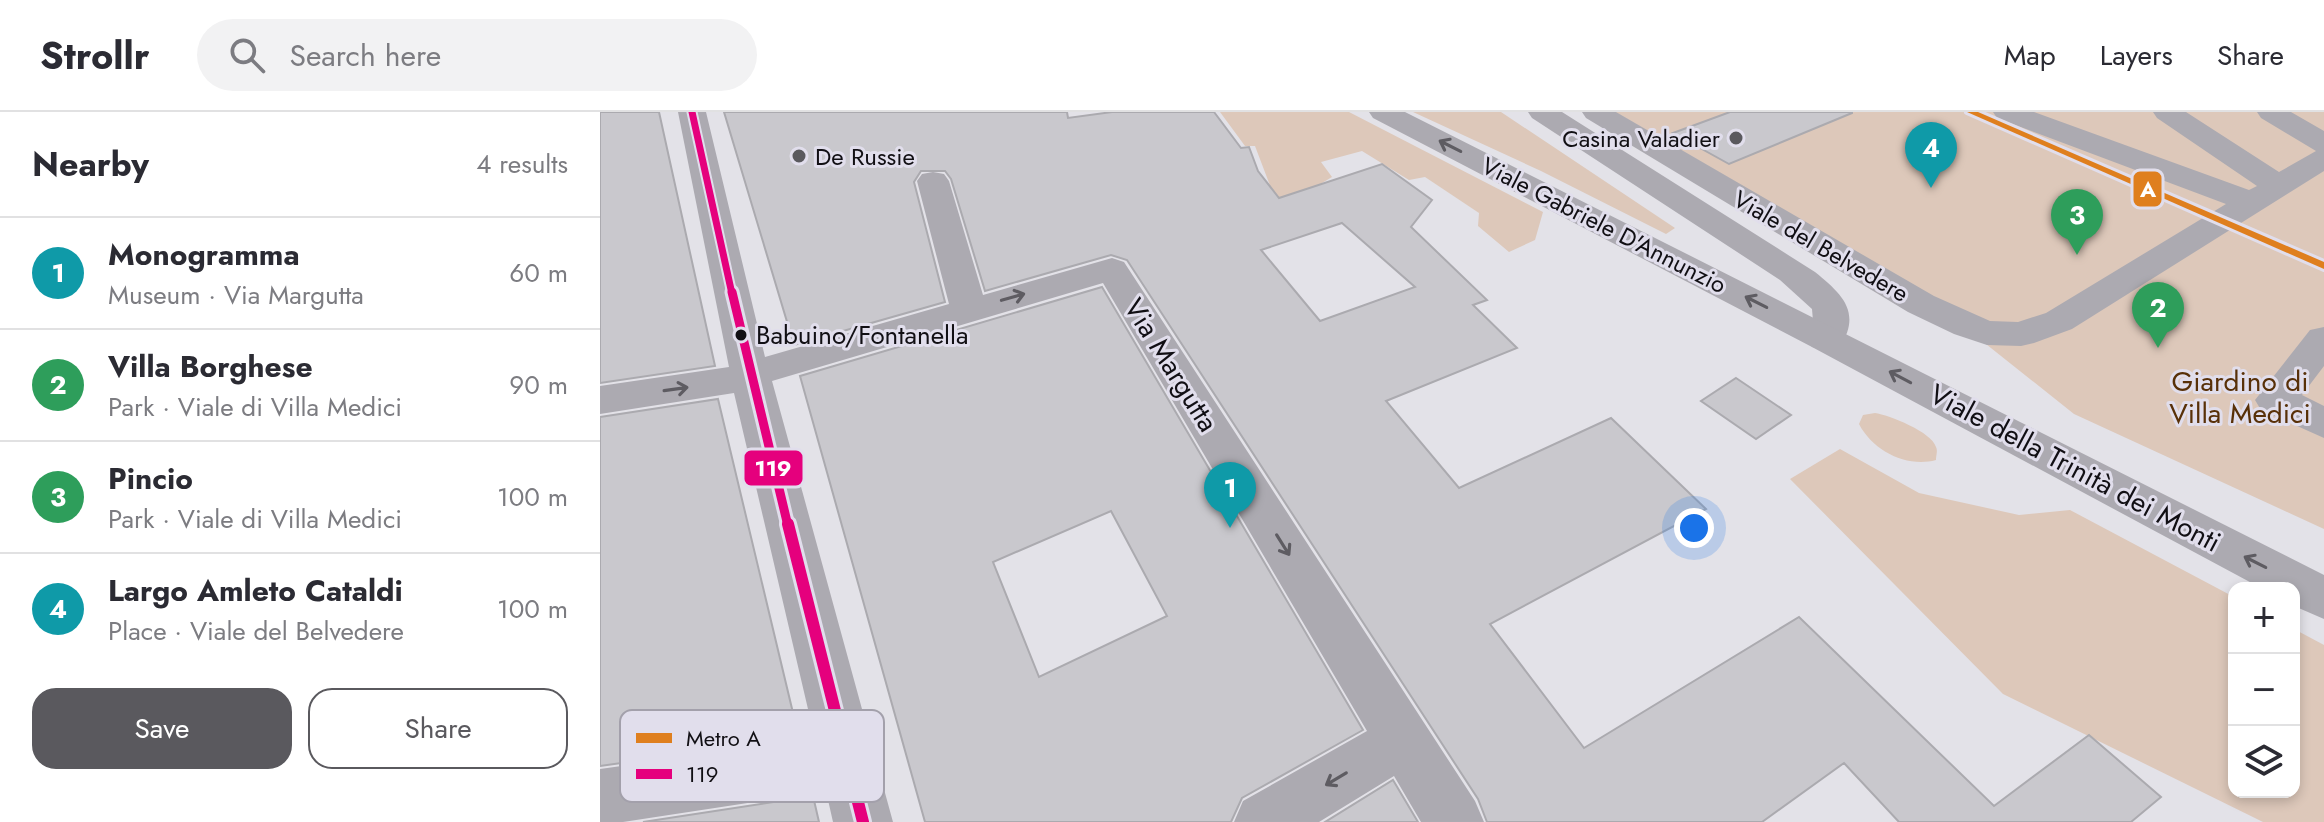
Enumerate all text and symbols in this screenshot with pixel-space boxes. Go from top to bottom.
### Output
search box [197,19,757,91]
text: Strollr [40,28,149,83]
icon: search [225,33,269,77]
text: Search here [289,34,441,77]
text: Map [2004,35,2056,76]
text: Layers [2100,35,2173,76]
text: Share [2217,35,2284,76]
place label: Casina Valadier [1562,121,1721,156]
pin: 4 [1905,122,1957,188]
marker: Casina Valadier [1727,129,1745,147]
one-way arrow [1438,138,1462,154]
place label: De Russie [815,139,915,174]
text: Nearby [32,140,149,189]
text: 4 results [476,145,568,183]
marker: De Russie [790,147,808,165]
street label: Viale Gabriele D'Annunzio [1475,148,1733,302]
line badge: A [2132,170,2163,208]
text: A [2139,173,2157,205]
street label: Viale del Belvedere [1727,181,1915,311]
pin: 3 [2051,189,2103,255]
text: Monogramma [108,233,300,276]
text: 1 [51,254,65,292]
text: 60 m [509,254,568,292]
text: Museum · Via Margutta [108,276,364,314]
pin: 2 [2132,282,2184,348]
one-way arrow [1000,288,1026,303]
street label: Via Margutta [1114,290,1228,440]
one-way arrow [1745,294,1769,310]
place label: Babuino/Fontanella [756,316,969,354]
marker: Babuino/Fontanella [733,327,749,343]
text: Villa Borghese [108,345,313,388]
park label: Giardino di Villa Medici [2169,361,2311,434]
text: 2 [49,366,67,404]
text: 90 m [509,366,568,404]
one-way arrow [1889,369,1913,385]
street label: Viale della Trinità dei Monti [1922,374,2228,562]
one-way arrow [663,381,688,396]
text: Park · Viale di Villa Medici [108,388,402,426]
line badge: 119 [743,449,804,487]
text: 119 [754,452,792,484]
text: Pincio [108,457,193,500]
pin: 1 [1204,462,1256,528]
text: 3 [50,478,66,516]
text: 100 m [497,478,568,516]
text: Park · Viale di Villa Medici [108,500,402,538]
your location [1674,508,1714,548]
one-way arrow [1275,533,1291,556]
one-way arrow [2243,554,2267,570]
text: Largo Amleto Cataldi [108,569,403,612]
map controls [2228,582,2300,798]
button: + [2228,582,2300,654]
text: 4 [49,590,67,628]
text: 100 m [497,590,568,628]
text: Place · Viale del Belvedere [108,612,404,650]
button: − [2228,654,2300,726]
button: Save [32,688,292,769]
button: Share [308,688,568,769]
legend [620,710,884,802]
text: Metro A [686,722,761,754]
button: layers [2228,726,2300,798]
text: 119 [686,758,718,790]
one-way arrow [1325,772,1348,788]

